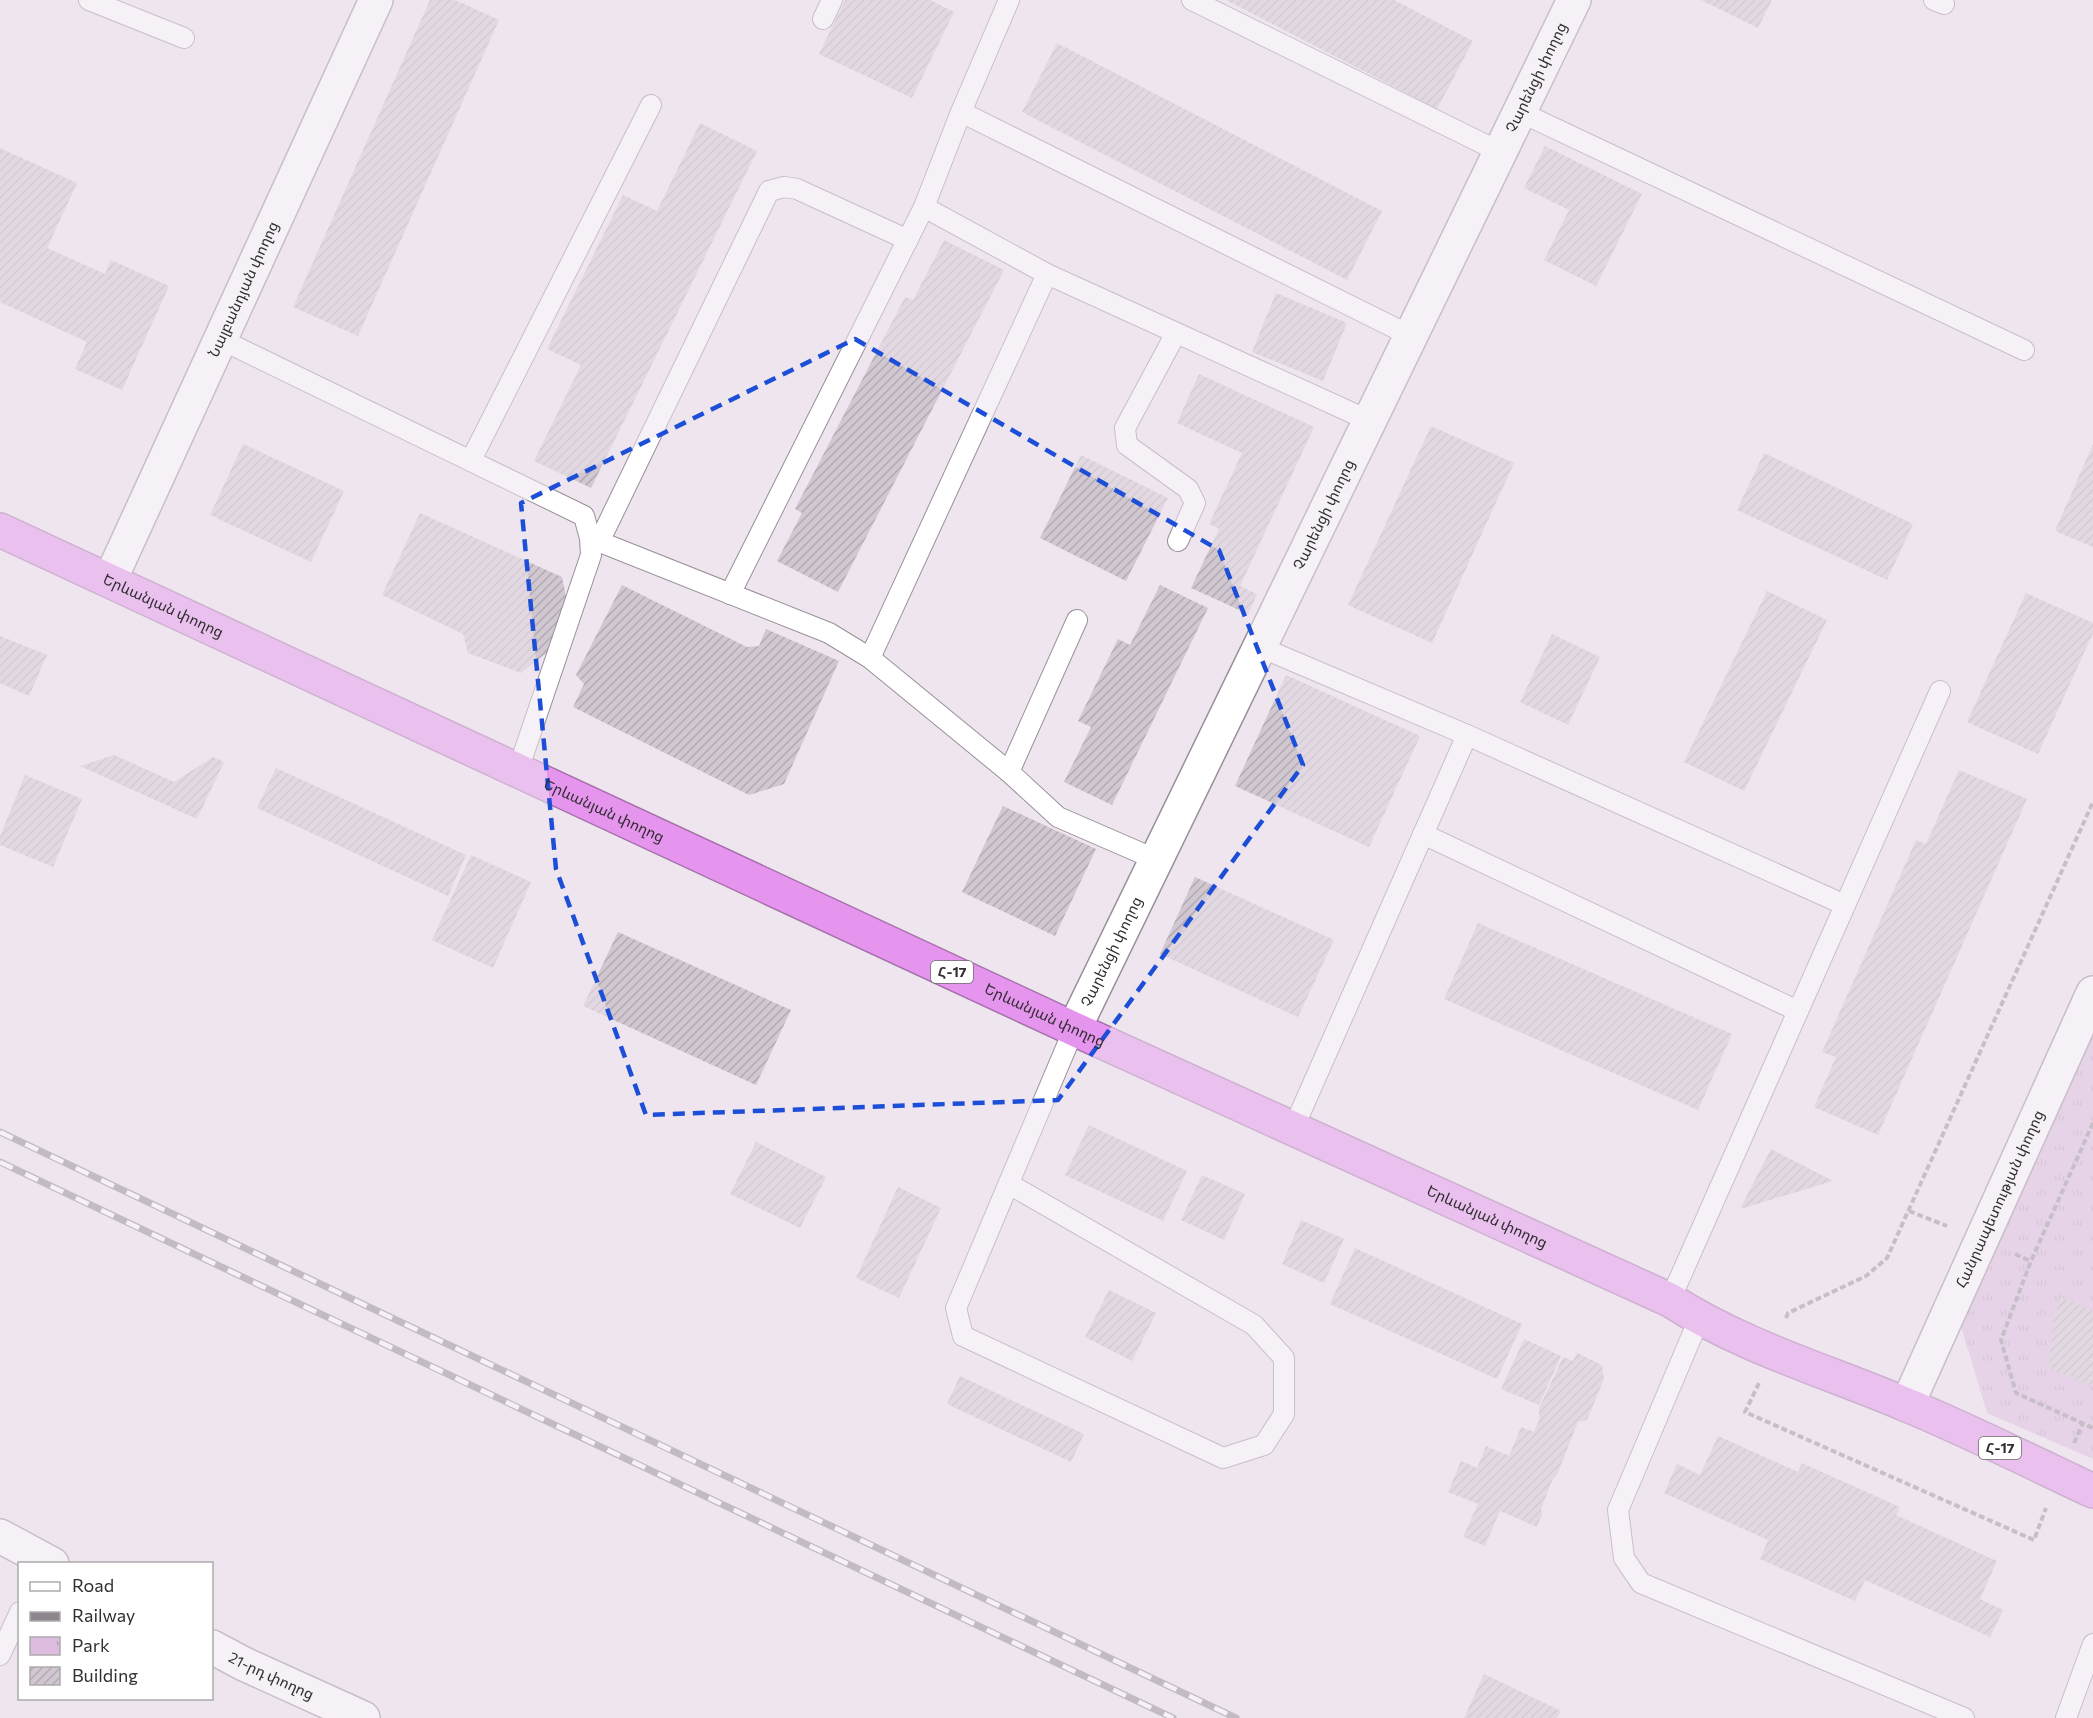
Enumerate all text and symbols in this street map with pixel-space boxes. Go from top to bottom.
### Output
street label: Չարենցի փողոց [1501,19,1571,135]
street label: Նալբանդյան փողոց [204,218,282,359]
street label: Չարենցի փողոց [1289,456,1358,572]
street label: Երևանյան փողոց [101,569,227,642]
street label: Երևանյան փողոց [541,774,668,846]
street label: Չարենցի փողոց [1076,893,1146,1009]
road number: Հ-17 [931,961,973,983]
street label: Երևանյան փողոց [982,979,1108,1051]
street label: Հանրապետության փողոց [1951,1107,2048,1290]
street label: Երևանյան փողոց [1424,1181,1551,1252]
road number: Հ-17 [1979,1437,2021,1459]
legend [18,1562,213,1700]
text: Road [72,1574,114,1596]
text: Railway [72,1604,135,1626]
text: Park [72,1634,110,1656]
street label: 21-րդ փողոց [226,1648,317,1704]
text: Building [72,1664,138,1686]

